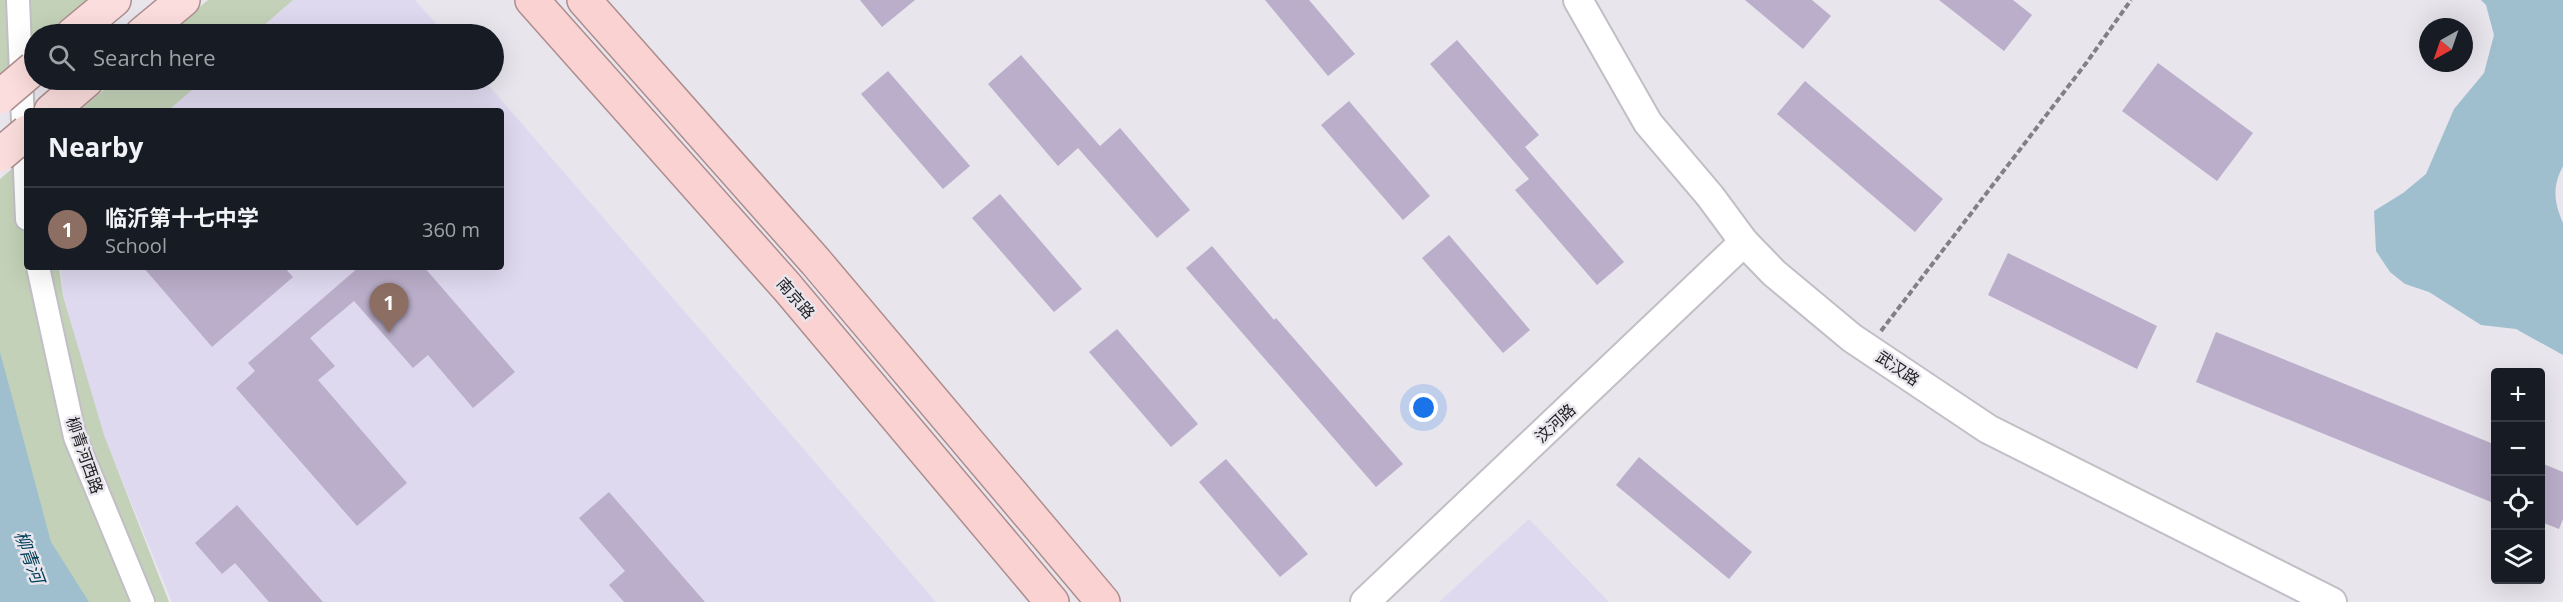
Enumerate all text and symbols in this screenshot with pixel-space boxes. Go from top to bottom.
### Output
north arrow [2419,18,2473,72]
search box [24,24,504,90]
icon: search [45,41,78,74]
text: Search here [93,42,216,72]
text: Nearby [48,129,143,165]
text: 临沂第十七中学 [105,202,259,232]
text: 1 [62,216,73,243]
text: 360 m [422,216,480,243]
text: School [105,232,167,259]
street label: 南京路 [772,273,820,323]
pin: 1 [370,284,408,333]
street label: 武汉路 [1872,345,1924,391]
map controls [2491,368,2545,584]
button: + [2491,368,2545,422]
your location [1409,393,1438,422]
street label: 汶河路 [1530,399,1580,447]
street label: 柳青河西路 [62,414,108,496]
button: − [2491,422,2545,476]
button: locate [2491,476,2545,530]
water label: 柳青河 [9,527,51,589]
button: layers [2491,530,2545,584]

